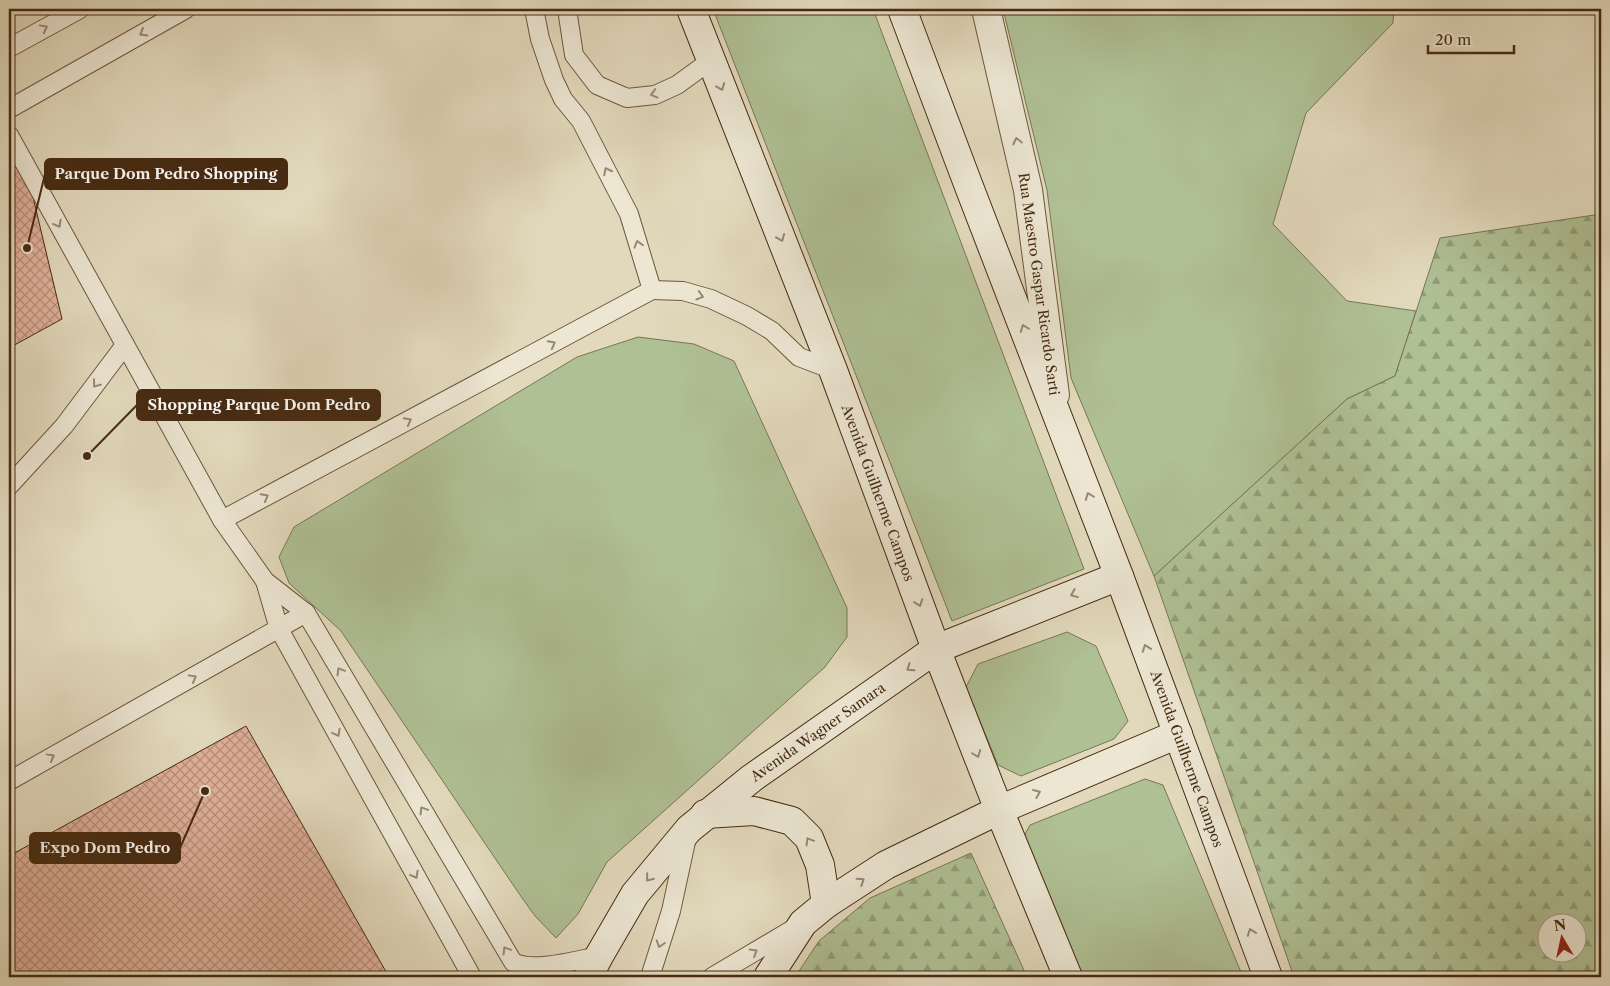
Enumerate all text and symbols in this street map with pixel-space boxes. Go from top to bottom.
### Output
scale bar [1428,22,1514,54]
one-way arrow [39,24,48,34]
one-way arrow [140,27,149,37]
text: 20 m [1435,30,1471,49]
one-way arrow [715,82,725,91]
one-way arrow [650,88,658,99]
one-way arrow [1012,136,1023,145]
callout: Parque Dom Pedro Shopping [45,159,287,189]
text: Parque Dom Pedro Shopping [55,164,278,183]
one-way arrow [603,167,613,176]
street label: Rua Maestro Gaspar Ricardo Sarti [1014,171,1064,397]
one-way arrow [52,218,62,227]
one-way arrow [774,233,785,242]
one-way arrow [634,240,644,248]
one-way arrow [696,290,704,300]
one-way arrow [1019,324,1030,333]
one-way arrow [546,340,555,350]
one-way arrow [93,378,102,388]
callout: Shopping Parque Dom Pedro [137,390,380,420]
text: Shopping Parque Dom Pedro [148,395,370,414]
street label: Avenida Guilherme Campos [837,401,918,584]
one-way arrow [403,417,412,427]
one-way arrow [1084,492,1095,501]
one-way arrow [260,493,269,503]
one-way arrow [1070,588,1079,598]
one-way arrow [913,598,923,606]
one-way arrow [1142,644,1152,653]
one-way arrow [907,661,916,671]
one-way arrow [337,667,347,676]
street label: Avenida Guilherme Campos [1146,667,1227,850]
one-way arrow [188,674,197,684]
street label: Avenida Wagner Samara [746,678,889,786]
one-way arrow [331,728,341,737]
one-way arrow [971,749,981,758]
one-way arrow [46,753,55,763]
one-way arrow [1033,789,1041,799]
one-way arrow [420,807,430,816]
callout: Expo Dom Pedro [30,833,180,863]
one-way arrow [805,837,815,846]
text: Expo Dom Pedro [40,838,170,857]
one-way arrow [409,870,419,879]
one-way arrow [646,872,654,881]
one-way arrow [855,878,865,887]
north arrow [1538,914,1588,964]
text: N [1553,915,1567,935]
one-way arrow [1247,928,1257,936]
one-way arrow [656,940,666,948]
one-way arrow [503,946,513,955]
one-way arrow [748,948,757,958]

